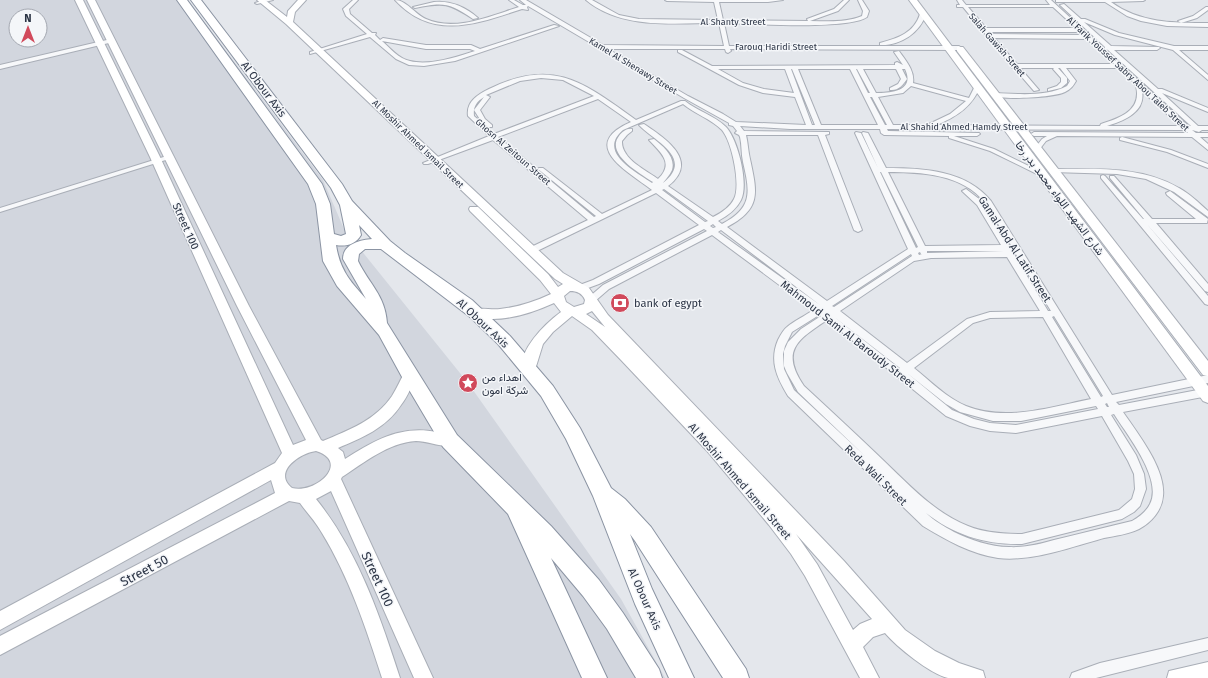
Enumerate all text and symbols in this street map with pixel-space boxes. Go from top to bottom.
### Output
north arrow [8,8,48,48]
street label: Salah Gawish Street [967,11,1028,79]
text: N [24,12,32,25]
street label: Al Farik Youssef Sabry Abou Taleb Street [1065,15,1192,134]
street label: Al Shanty Street [701,17,766,27]
street label: Kamel Al Shenawy Street [587,36,679,97]
street label: Farouq Haridi Street [735,42,818,52]
street label: Al Obour Axis [238,59,289,120]
street label: Al Moshir Ahmed Ismail Street [370,98,466,191]
street label: Ghosn Al Zeitoun Street [474,117,553,188]
street label: Al Shahid Ahmed Hamdy Street [901,122,1028,132]
street label: شارع الشهيد اللواء محمد بدر رخا [1012,139,1107,259]
street label: Gamal Abd Al Latif Street [975,194,1054,305]
street label: Street 100 [169,201,202,252]
street label: Mahmoud Sami Al Baroudy Street [778,278,917,391]
bank icon: bank of egypt [609,292,631,314]
street label: Al Obour Axis [454,296,511,351]
place label: bank of egypt [634,297,702,310]
place label: اهداء من شركة امون [482,371,528,397]
place icon: اهداء من شركة امون [457,372,479,394]
street label: Al Moshir Ahmed Ismail Street [686,421,794,542]
street label: Reda Wali Street [842,442,910,508]
street label: Street 100 [358,549,397,609]
street label: Street 50 [118,551,171,589]
street label: Al Obour Axis [625,566,664,632]

